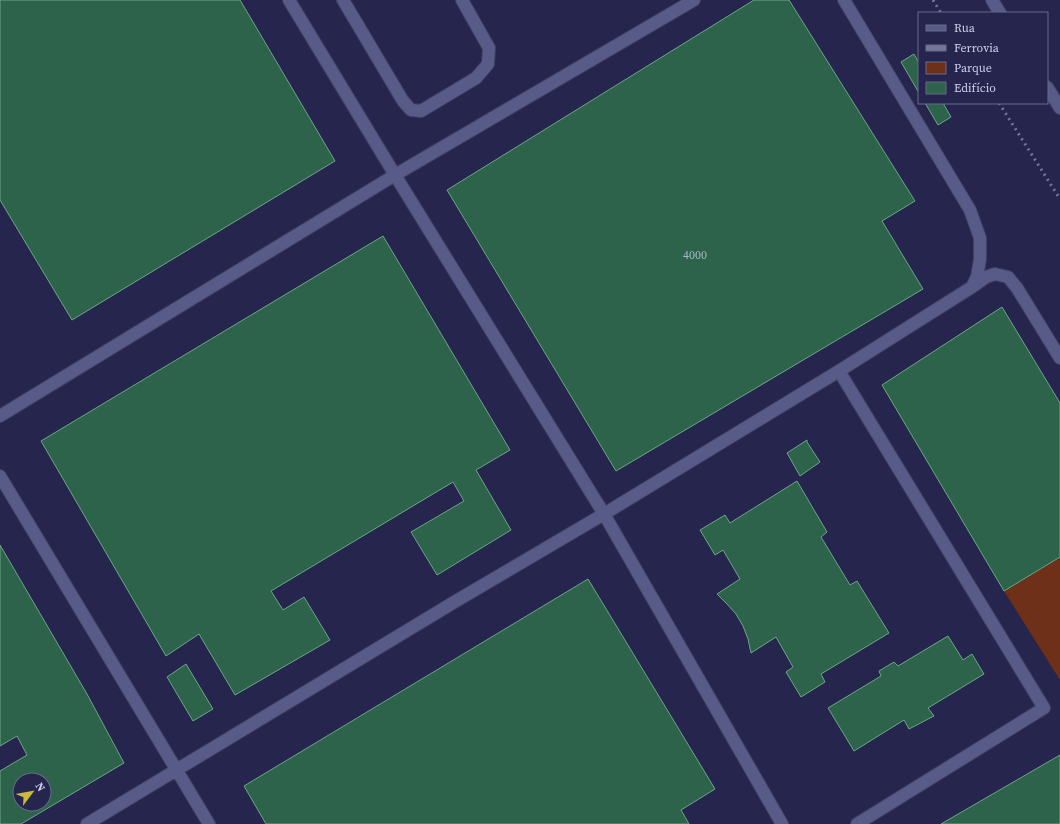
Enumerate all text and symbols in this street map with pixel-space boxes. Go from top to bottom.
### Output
legend [918,12,1048,104]
text: Rua [954,20,976,36]
text: Ferrovia [954,40,1000,56]
text: Parque [954,60,992,76]
text: Edifício [954,80,996,96]
house number: 4000 [683,247,707,263]
north arrow [12,772,52,812]
text: N [32,780,49,794]

